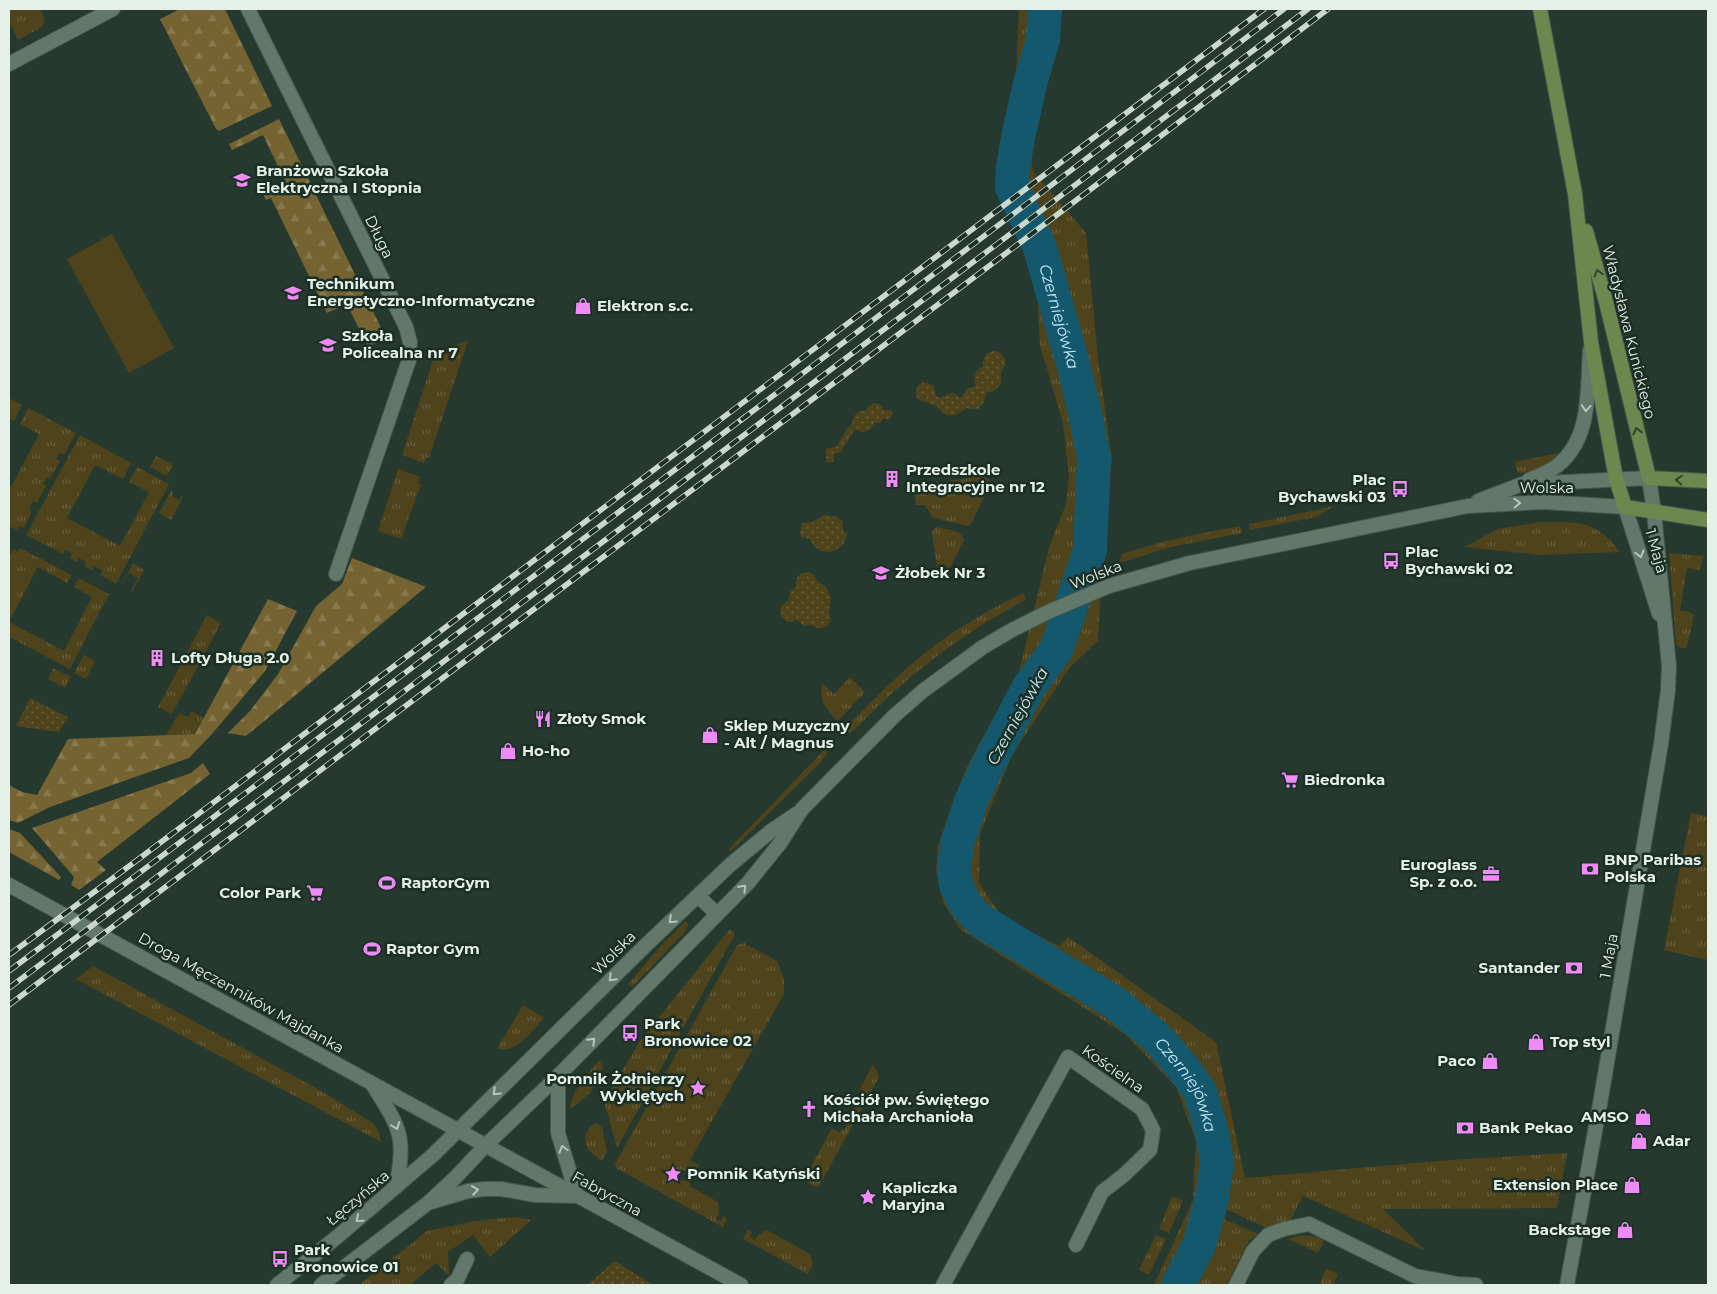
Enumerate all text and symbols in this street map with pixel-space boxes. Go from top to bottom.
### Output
place label: Branżowa Szkoła Elektryczna I Stopnia [256,161,422,197]
school or university icon: Branżowa Szkoła Elektryczna I Stopnia [232,170,252,190]
street label: Długa [361,212,398,262]
street label: Władysława Kunickiego [1599,243,1660,421]
water label: Czerniejówka [1035,262,1083,371]
one-way arrow [1593,270,1603,278]
place label: Technikum Energetyczno-Informatyczne [307,274,535,310]
school or university icon: Technikum Energetyczno-Informatyczne [283,283,303,303]
shop icon: Elektron s.c. [573,296,593,316]
place label: Elektron s.c. [597,296,693,315]
place label: Szkoła Policealna nr 7 [342,326,458,362]
school or university icon: Szkoła Policealna nr 7 [318,335,338,355]
one-way arrow [1580,405,1591,413]
one-way arrow [1632,426,1643,435]
place label: Przedszkole Integracyjne nr 12 [906,460,1045,496]
building icon: Przedszkole Integracyjne nr 12 [882,469,902,489]
place label: Plac Bychawski 03 [1278,470,1386,506]
one-way arrow [1675,474,1683,485]
street label: Wolska [1520,478,1574,497]
bus stop icon: Plac Bychawski 03 [1390,479,1410,499]
one-way arrow [1513,498,1521,509]
street label: 1 Maja [1641,526,1672,575]
place label: Plac Bychawski 02 [1405,542,1513,578]
one-way arrow [1634,549,1645,558]
bus stop icon: Plac Bychawski 02 [1381,551,1401,571]
street label: Wolska [1067,556,1125,593]
school or university icon: Żłobek Nr 3 [871,563,891,583]
place label: Żłobek Nr 3 [895,563,986,582]
building icon: Lofty Długa 2.0 [147,648,167,668]
place label: Lofty Długa 2.0 [171,648,290,667]
water label: Czerniejówka [983,664,1052,768]
restaurant icon: Złoty Smok [533,709,553,729]
place label: Złoty Smok [557,709,646,728]
place label: Sklep Muzyczny - Alt / Magnus [724,716,851,752]
shop icon: Sklep Muzyczny - Alt / Magnus [700,725,720,745]
shop icon: Ho-ho [498,741,518,761]
place label: Ho-ho [522,741,570,760]
supermarket icon: Biedronka [1280,770,1300,790]
place label: Biedronka [1304,770,1385,789]
place label: BNP Paribas Polska [1604,850,1701,886]
place label: Euroglass Sp. z o.o. [1400,855,1477,891]
bank icon: BNP Paribas Polska [1580,859,1600,879]
office icon: Euroglass Sp. z o.o. [1481,864,1501,884]
sports icon: RaptorGym [377,873,397,893]
place label: RaptorGym [401,873,490,892]
place label: Color Park [219,883,301,902]
supermarket icon: Color Park [305,883,325,903]
one-way arrow [737,884,746,893]
one-way arrow [669,914,678,923]
street label: Wolska [588,927,640,979]
street label: Droga Męczenników Majdanka [135,928,347,1057]
street label: 1 Maja [1595,932,1622,980]
sports icon: Raptor Gym [362,939,382,959]
place label: Raptor Gym [386,939,480,958]
place label: Santander [1479,958,1561,977]
bank icon: Santander [1564,958,1584,978]
one-way arrow [609,972,618,981]
place label: Park Bronowice 02 [644,1014,752,1050]
bus stop icon: Park Bronowice 02 [620,1023,640,1043]
shop icon: Top styl [1526,1032,1546,1052]
place label: Top styl [1550,1032,1610,1051]
water label: Czerniejówka [1151,1034,1220,1135]
one-way arrow [586,1038,595,1047]
street label: Kościelna [1079,1040,1148,1097]
place label: Paco [1437,1051,1476,1070]
shop icon: Paco [1480,1051,1500,1071]
place label: Pomnik Żołnierzy Wyklętych [546,1069,685,1105]
place icon: Pomnik Żołnierzy Wyklętych [688,1078,708,1098]
one-way arrow [493,1086,502,1095]
place label: Kościół pw. Świętego Michała Archanioła [823,1090,989,1126]
church icon: Kościół pw. Świętego Michała Archanioła [799,1099,819,1119]
place label: AMSO [1580,1107,1629,1126]
shop icon: AMSO [1633,1107,1653,1127]
bank icon: Bank Pekao [1455,1118,1475,1138]
place label: Bank Pekao [1479,1118,1573,1137]
one-way arrow [390,1121,400,1130]
shop icon: Adar [1629,1131,1649,1151]
place label: Adar [1652,1131,1691,1150]
one-way arrow [558,1146,568,1154]
place icon: Pomnik Katyński [663,1164,683,1184]
place label: Pomnik Katyński [687,1164,820,1183]
street label: Łęczyńska [322,1166,393,1230]
street label: Fabryczna [569,1167,646,1221]
place label: Extension Place [1493,1175,1618,1194]
shop icon: Extension Place [1622,1175,1642,1195]
place label: Kapliczka Maryjna [882,1178,957,1214]
one-way arrow [470,1186,479,1196]
place icon: Kapliczka Maryjna [858,1187,878,1207]
one-way arrow [356,1213,365,1222]
place label: Backstage [1528,1220,1611,1239]
shop icon: Backstage [1615,1220,1635,1240]
place label: Park Bronowice 01 [294,1240,399,1276]
bus stop icon: Park Bronowice 01 [270,1249,290,1269]

